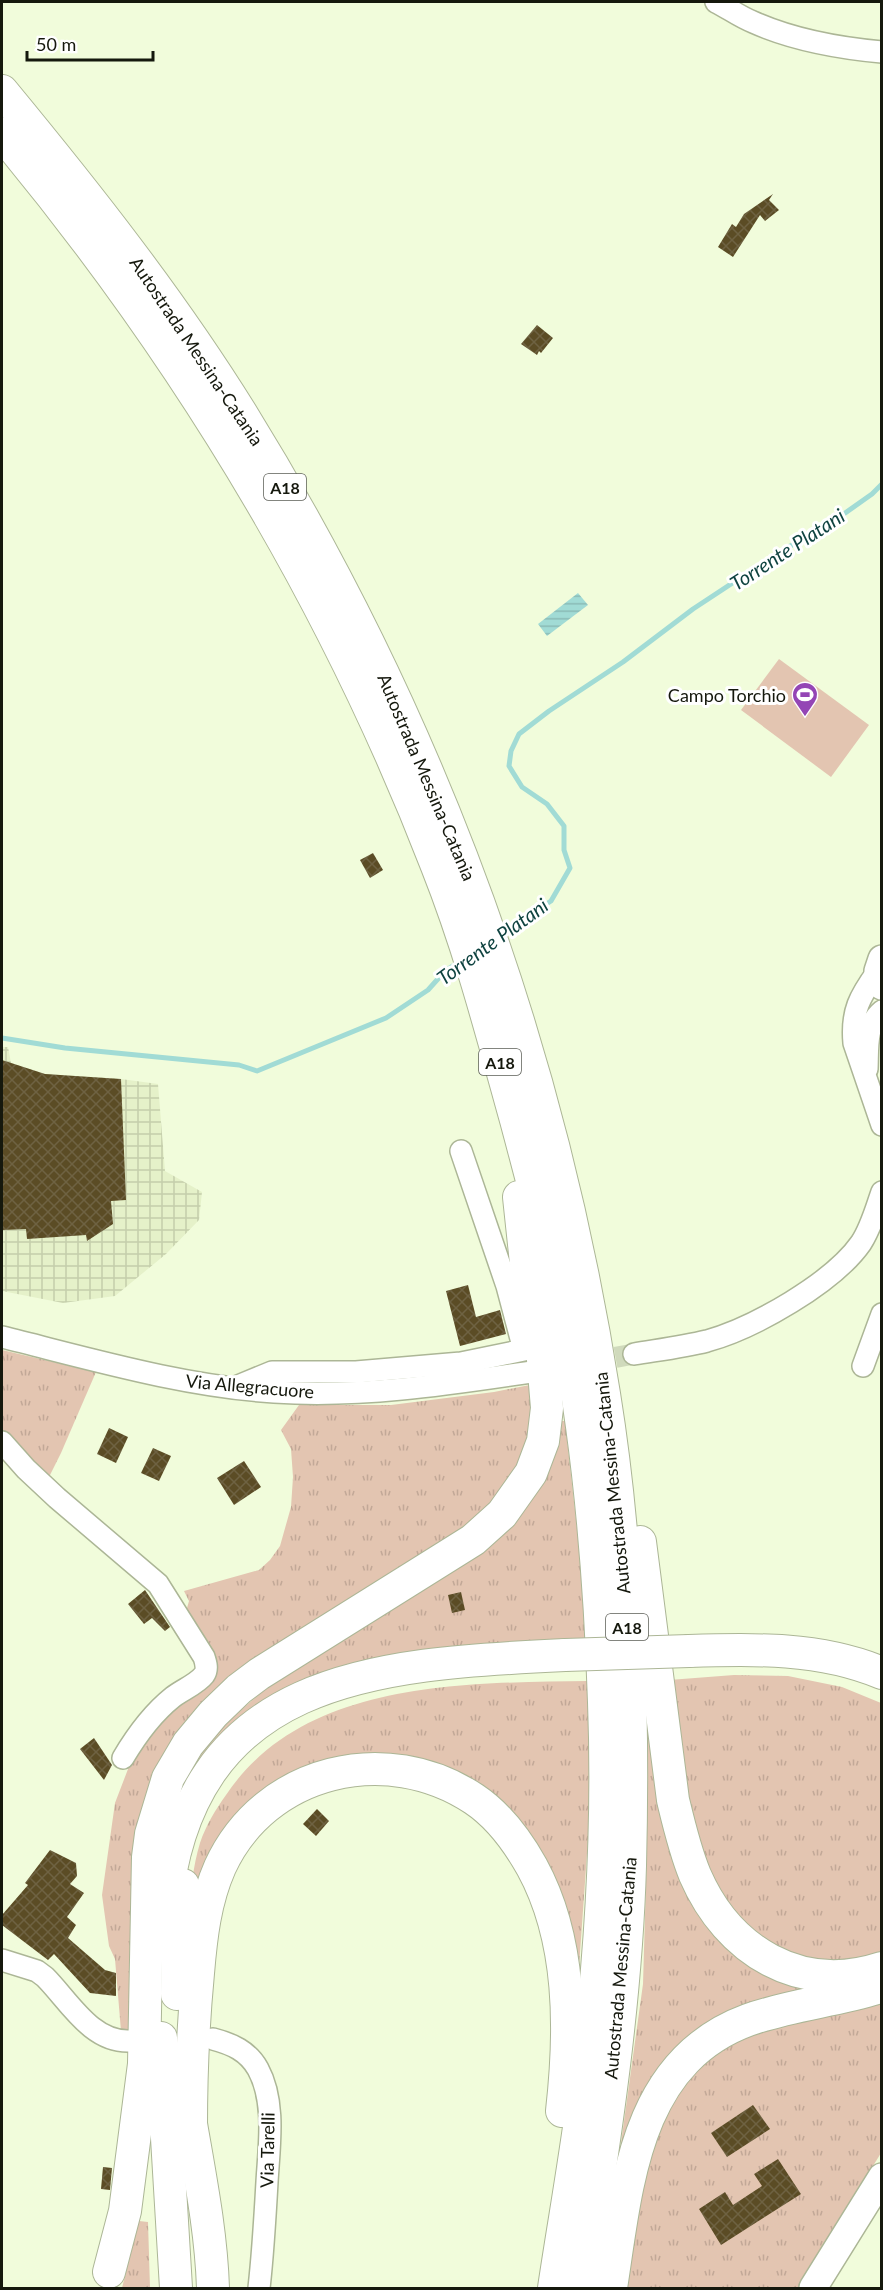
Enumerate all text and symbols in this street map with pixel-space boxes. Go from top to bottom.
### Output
scale bar [27,24,153,62]
text: 50 m [36,33,76,55]
street label: Autostrada Messina-Catania [126,252,268,450]
road number: A18 [264,474,306,500]
water label: Torrente Platani [725,503,849,595]
street label: Autostrada Messina-Catania [373,670,481,884]
sports icon: Campo Torchio [790,680,820,718]
place label: Campo Torchio [668,684,786,706]
water label: Torrente Platani [432,892,553,989]
road number: A18 [479,1049,521,1075]
street label: Via Allegracuore [185,1369,315,1403]
street label: Autostrada Messina-Catania [589,1371,635,1595]
road number: A18 [606,1614,648,1640]
street label: Autostrada Messina-Catania [599,1856,641,2080]
street label: Via Tarelli [255,2112,279,2188]

